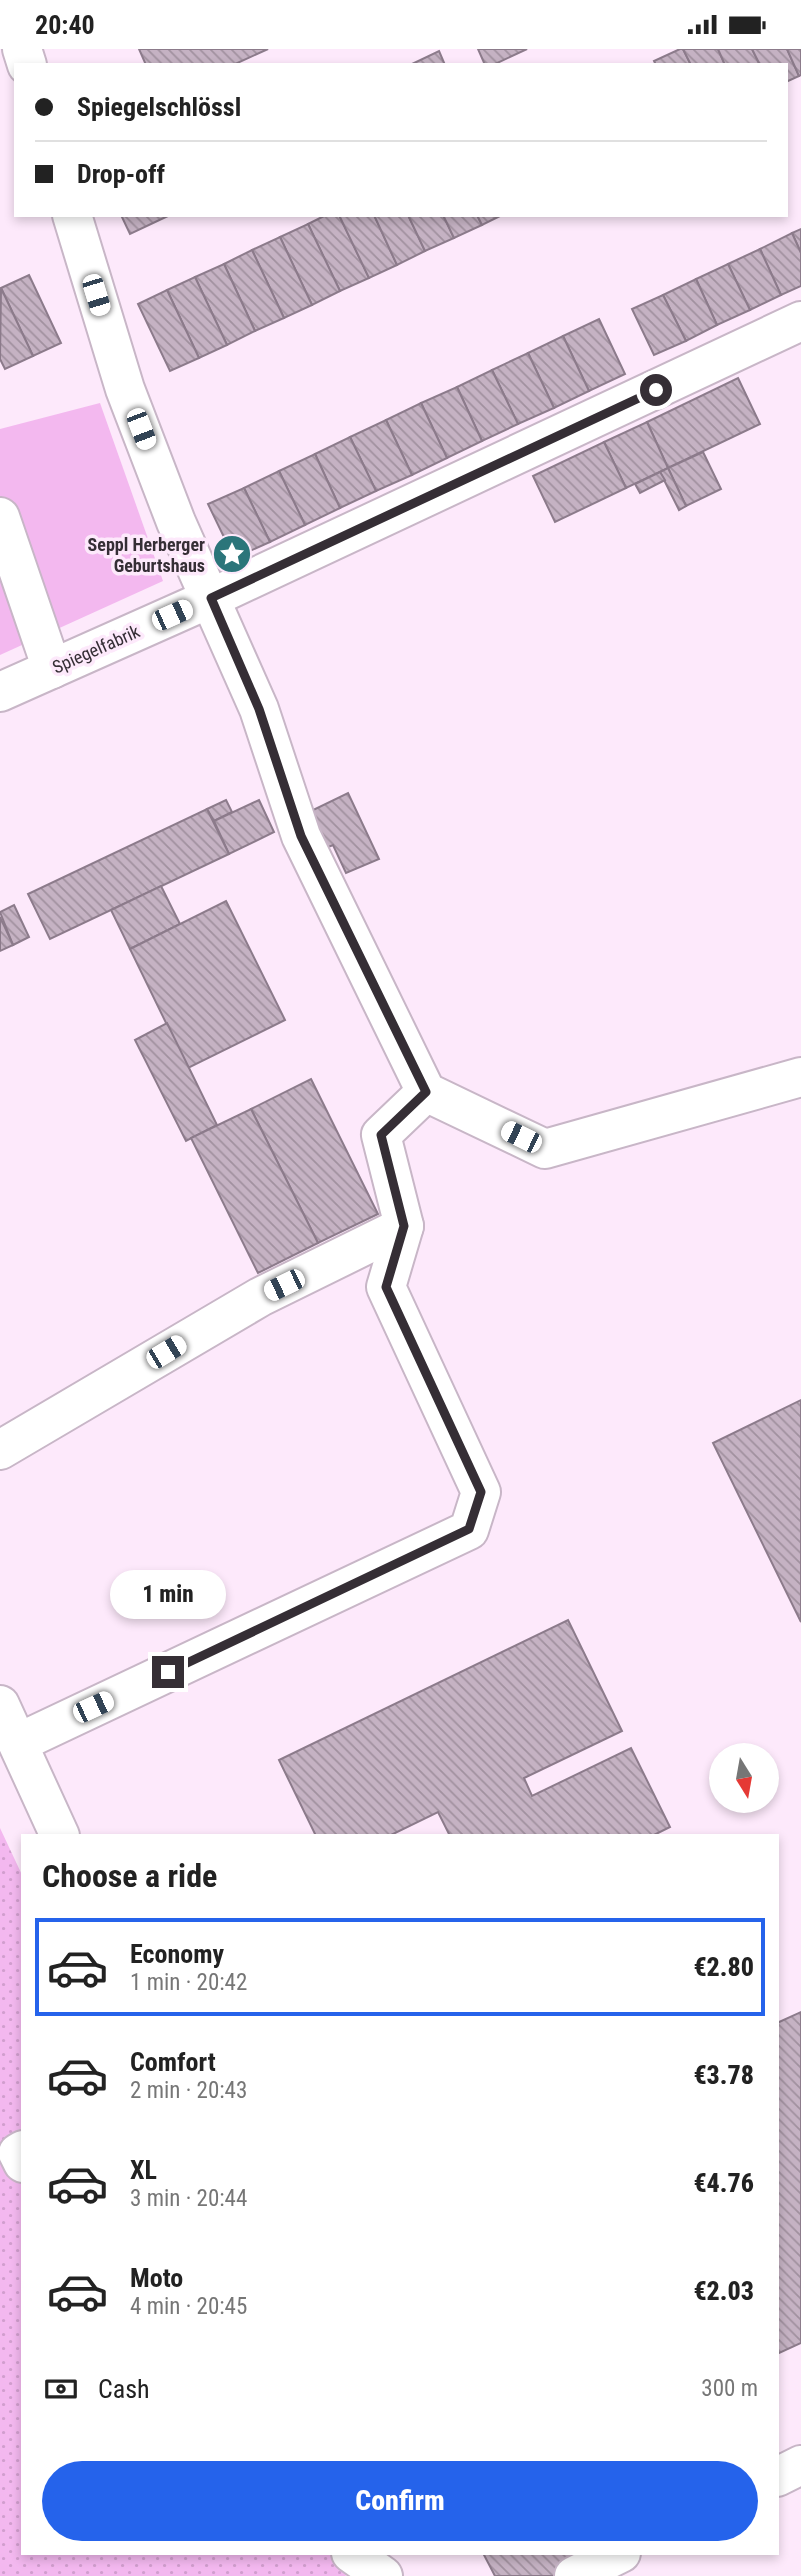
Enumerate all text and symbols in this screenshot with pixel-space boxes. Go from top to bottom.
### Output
text: 20:40 [35,10,95,40]
text: Spiegelschlössl [77,92,241,122]
text: Drop-off [77,159,165,189]
car [80,272,113,318]
route start [640,374,672,406]
car [124,406,159,452]
place icon: Seppl Herberger Geburtshaus [211,533,253,575]
place label: Seppl Herberger Geburtshaus [88,534,205,576]
car [149,597,196,633]
street label: Spiegelfabrik [49,620,143,678]
car [498,1118,545,1156]
car [261,1266,308,1304]
car [143,1332,190,1372]
callout: 1 min [110,1571,226,1619]
text: 1 min [142,1581,194,1608]
route end [152,1656,184,1688]
car [70,1689,117,1725]
north arrow [709,1743,779,1813]
map controls [709,1743,779,1813]
text: Choose a ride [42,1857,217,1895]
icon: car [46,1936,109,1999]
text: Economy [130,1939,224,1969]
text: €2.80 [693,1952,754,1982]
text: 1 min · 20:42 [130,1969,247,1996]
icon: car [46,2044,109,2107]
text: Comfort [130,2047,216,2077]
text: €3.78 [693,2060,754,2090]
text: 2 min · 20:43 [130,2077,247,2104]
icon: car [46,2152,109,2215]
text: XL [130,2155,157,2185]
text: €4.76 [693,2168,754,2198]
text: 3 min · 20:44 [130,2185,247,2212]
icon: car [46,2260,109,2323]
text: Moto [130,2263,183,2293]
text: €2.03 [693,2276,754,2306]
text: 4 min · 20:45 [130,2293,247,2320]
icon: cash [42,2370,80,2408]
text: Cash [98,2374,150,2404]
text: 300 m [701,2375,758,2402]
button: Confirm [42,2461,758,2541]

